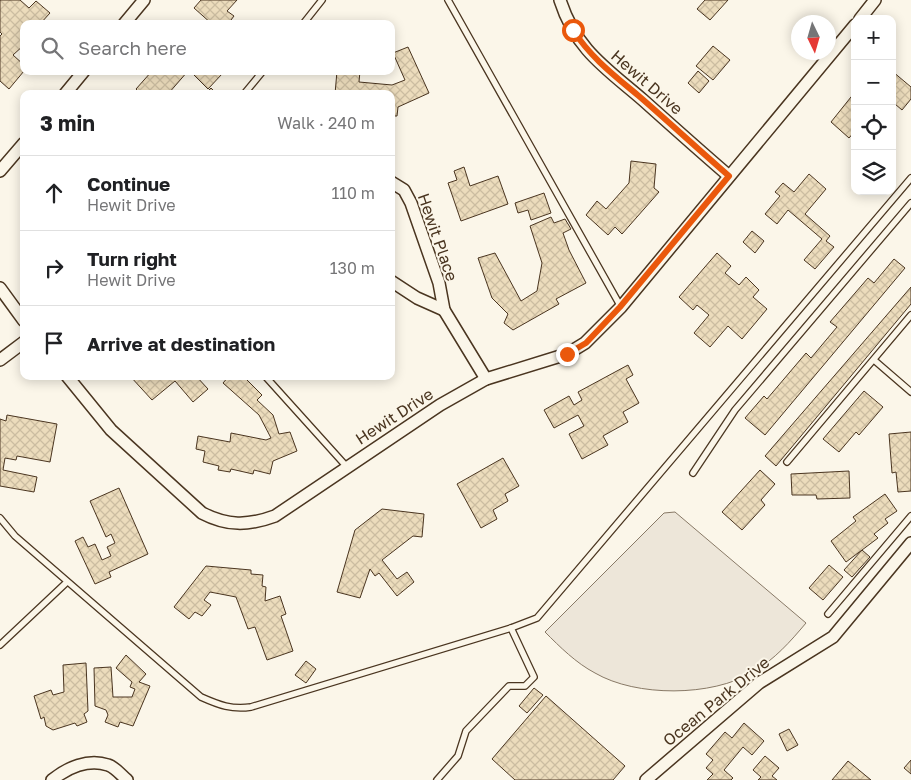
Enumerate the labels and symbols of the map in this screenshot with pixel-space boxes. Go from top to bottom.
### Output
north arrow [791,15,836,60]
route start [562,19,585,42]
street label: Hewit Drive [607,45,687,119]
street label: Hewit Place [414,190,462,284]
route end [556,343,579,366]
street label: Hewit Drive [351,383,437,449]
street label: Ocean Park Drive [659,652,773,750]

